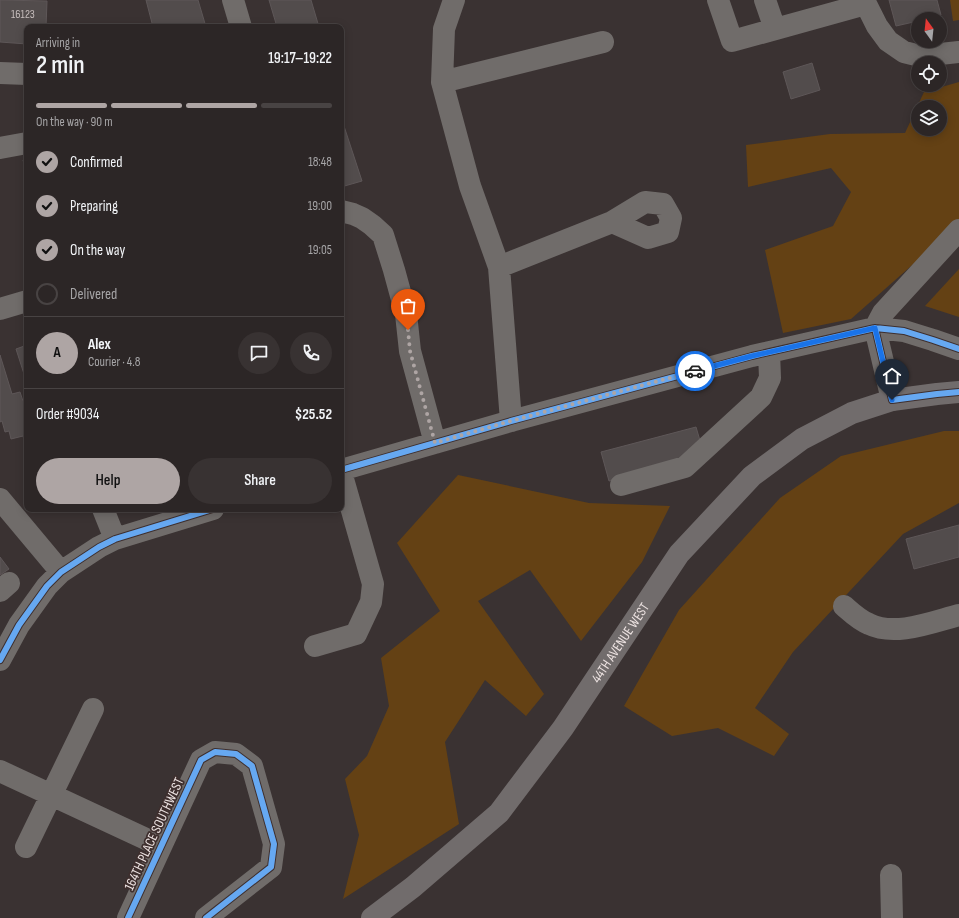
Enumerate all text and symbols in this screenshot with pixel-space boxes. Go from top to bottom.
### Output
house number: 16123 [11,7,35,22]
north arrow [911,12,947,48]
map controls [911,12,947,136]
text: Arriving in [36,35,80,51]
text: 19:17–19:22 [268,49,332,68]
text: 2 min [36,50,85,81]
button: locate [911,56,947,92]
button: layers [911,100,947,136]
text: On the way · 90 m [36,114,113,130]
icon: check [36,151,58,173]
text: Confirmed [70,153,123,172]
text: 18:48 [308,154,332,170]
icon: check [36,195,58,217]
text: Preparing [70,197,118,216]
text: 19:00 [308,198,332,214]
icon: check [36,239,58,261]
text: On the way [70,241,125,260]
text: 19:05 [308,242,332,258]
text: Delivered [70,285,117,304]
pin [391,289,425,330]
icon: bag [397,295,419,317]
button: chat [238,332,280,374]
button: phone [290,332,332,374]
text: Alex [88,335,111,354]
text: A [53,343,61,362]
courier [675,351,715,391]
text: Courier · 4.8 [88,354,140,370]
pin [875,359,909,400]
icon: car [684,360,706,382]
icon: home [881,365,903,387]
text: Order #9034 [36,405,99,424]
text: $25.52 [295,405,332,424]
button: Help [36,458,180,504]
button: Share [188,458,332,504]
street label: 44TH AVENUE WEST [587,599,653,686]
street label: 164TH PLACE SOUTHWEST [120,775,188,893]

